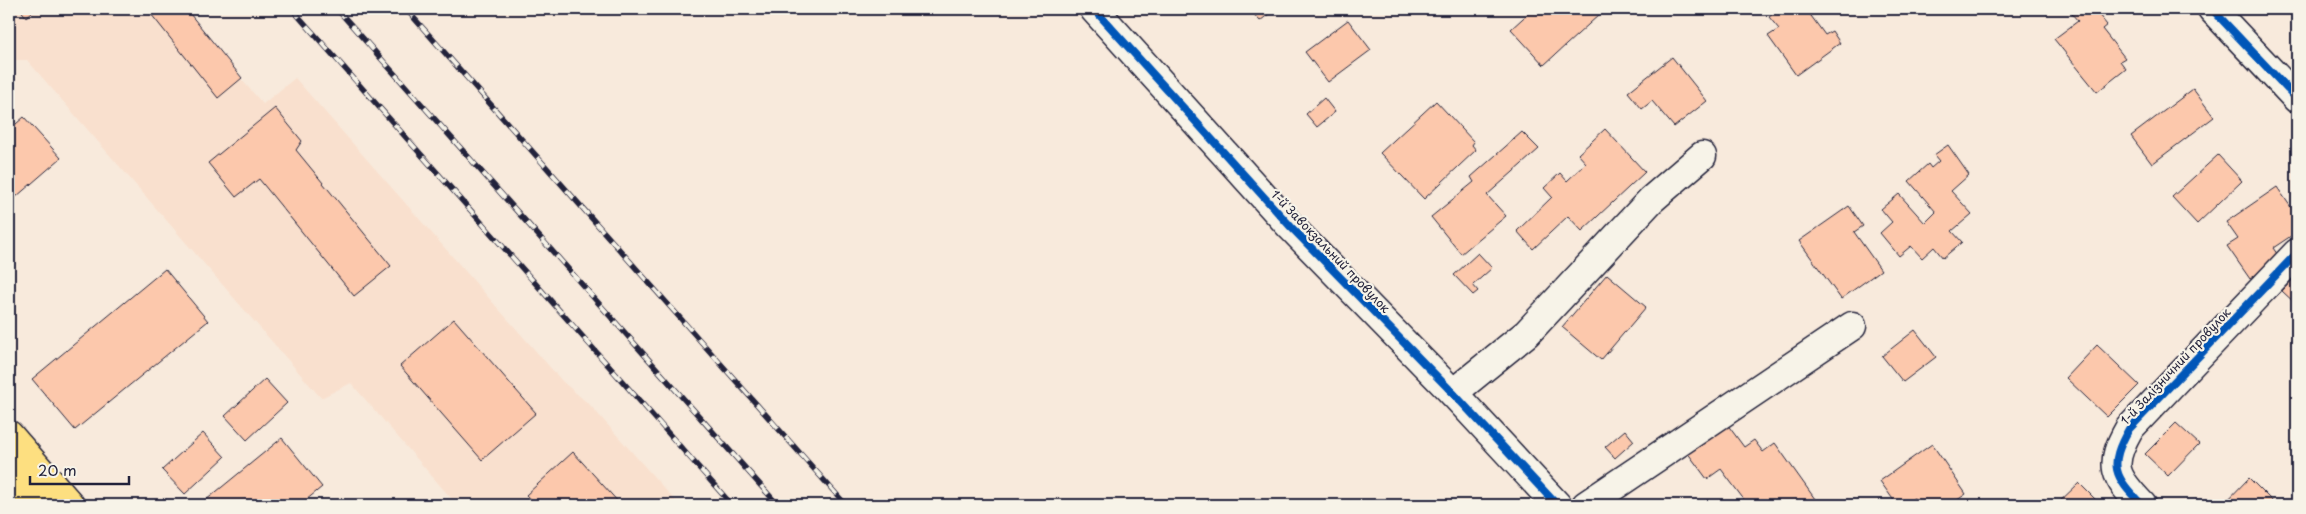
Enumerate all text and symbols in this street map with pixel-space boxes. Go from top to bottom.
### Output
street label: 1-й Завокзальний провулок [1267,186,1395,317]
street label: 1-й Залізничний провулок [2116,303,2235,429]
scale bar [30,454,129,486]
text: 20 m [38,458,77,481]

